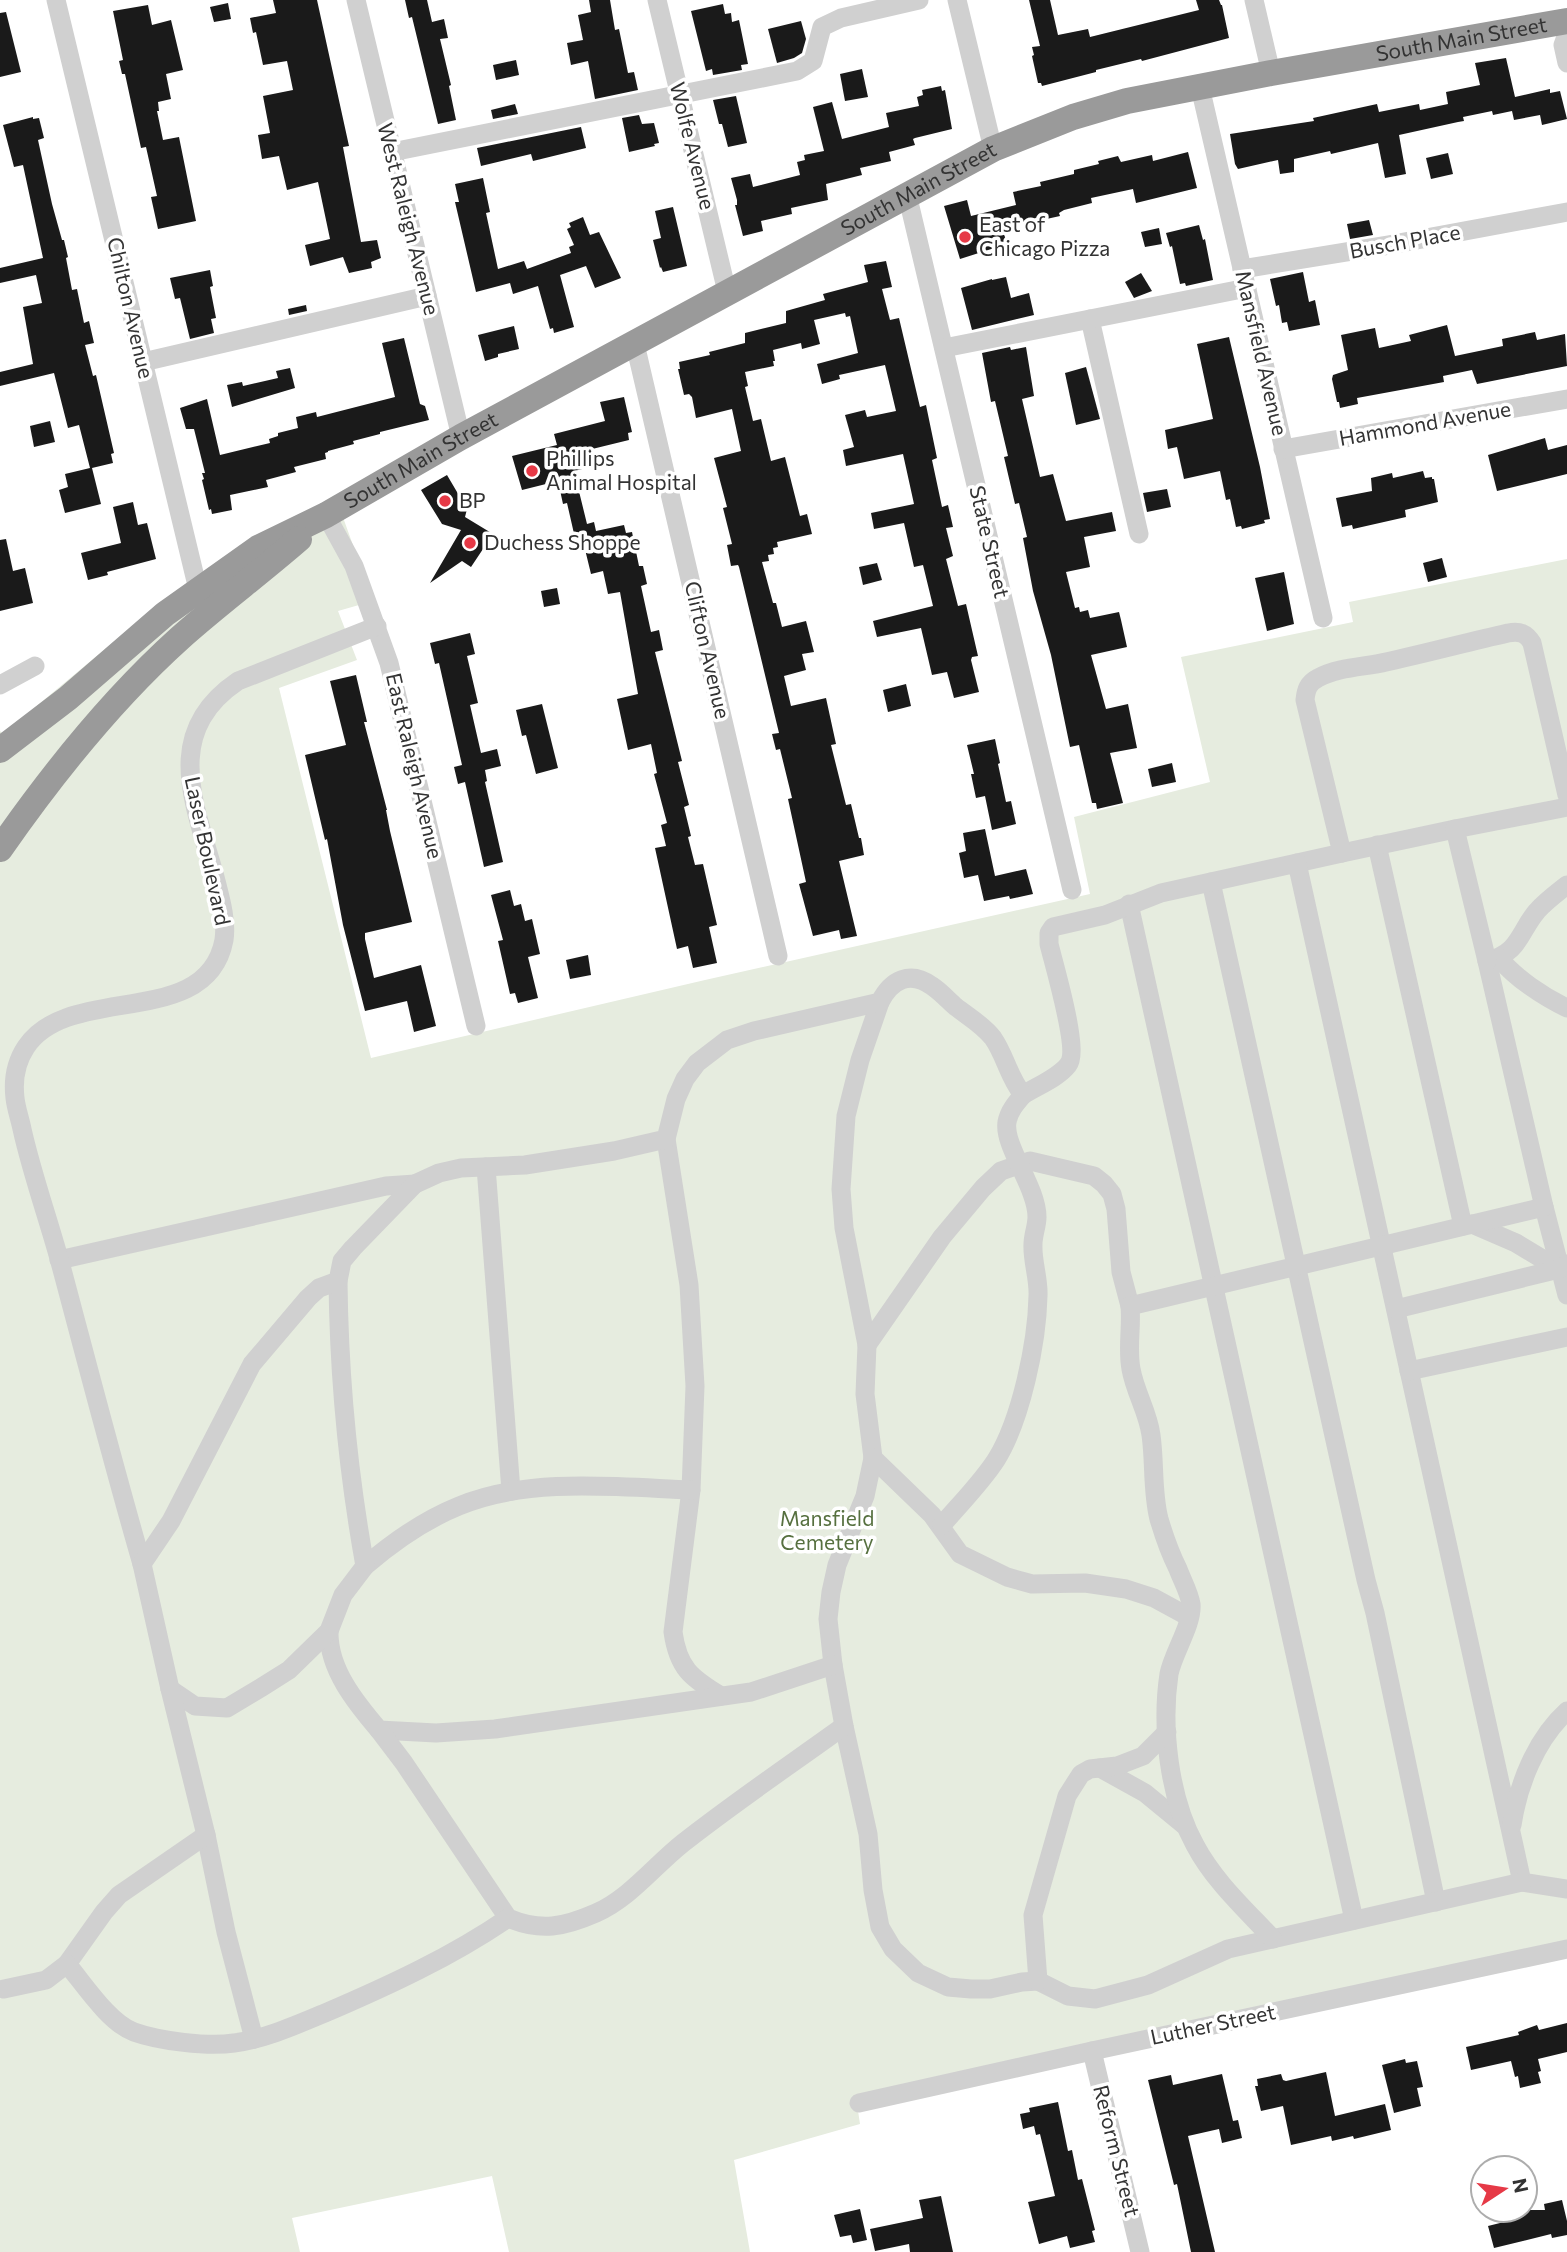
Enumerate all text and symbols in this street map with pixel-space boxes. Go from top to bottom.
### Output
street label: South Main Street [1374,11,1549,65]
street label: Wolfe Avenue [666,79,721,212]
street label: West Raleigh Avenue [373,120,445,317]
street label: South Main Street [836,136,1000,240]
place label: East of Chicago Pizza [979,211,1110,260]
street label: Busch Place [1347,218,1462,263]
marker: East of Chicago Pizza [957,229,973,245]
street label: Chilton Avenue [103,235,160,381]
street label: Mansfield Avenue [1231,268,1294,438]
street label: Hammond Avenue [1337,395,1513,450]
street label: South Main Street [339,406,501,513]
place label: Phillips Animal Hospital [546,445,697,494]
marker: Phillips Animal Hospital [524,463,540,479]
street label: State Street [965,483,1016,600]
place label: BP [459,487,486,512]
marker: BP [437,493,453,509]
place label: Duchess Shoppe [484,529,641,554]
marker: Duchess Shoppe [462,535,478,551]
street label: Clifton Avenue [680,578,736,721]
street label: East Raleigh Avenue [382,670,449,861]
street label: Laser Boulevard [180,774,236,927]
park label: Mansfield Cemetery [780,1505,874,1554]
street label: Luther Street [1148,1998,1278,2049]
street label: Reform Street [1089,2082,1146,2219]
north arrow [1469,2154,1539,2224]
text: N [1508,2176,1534,2195]

